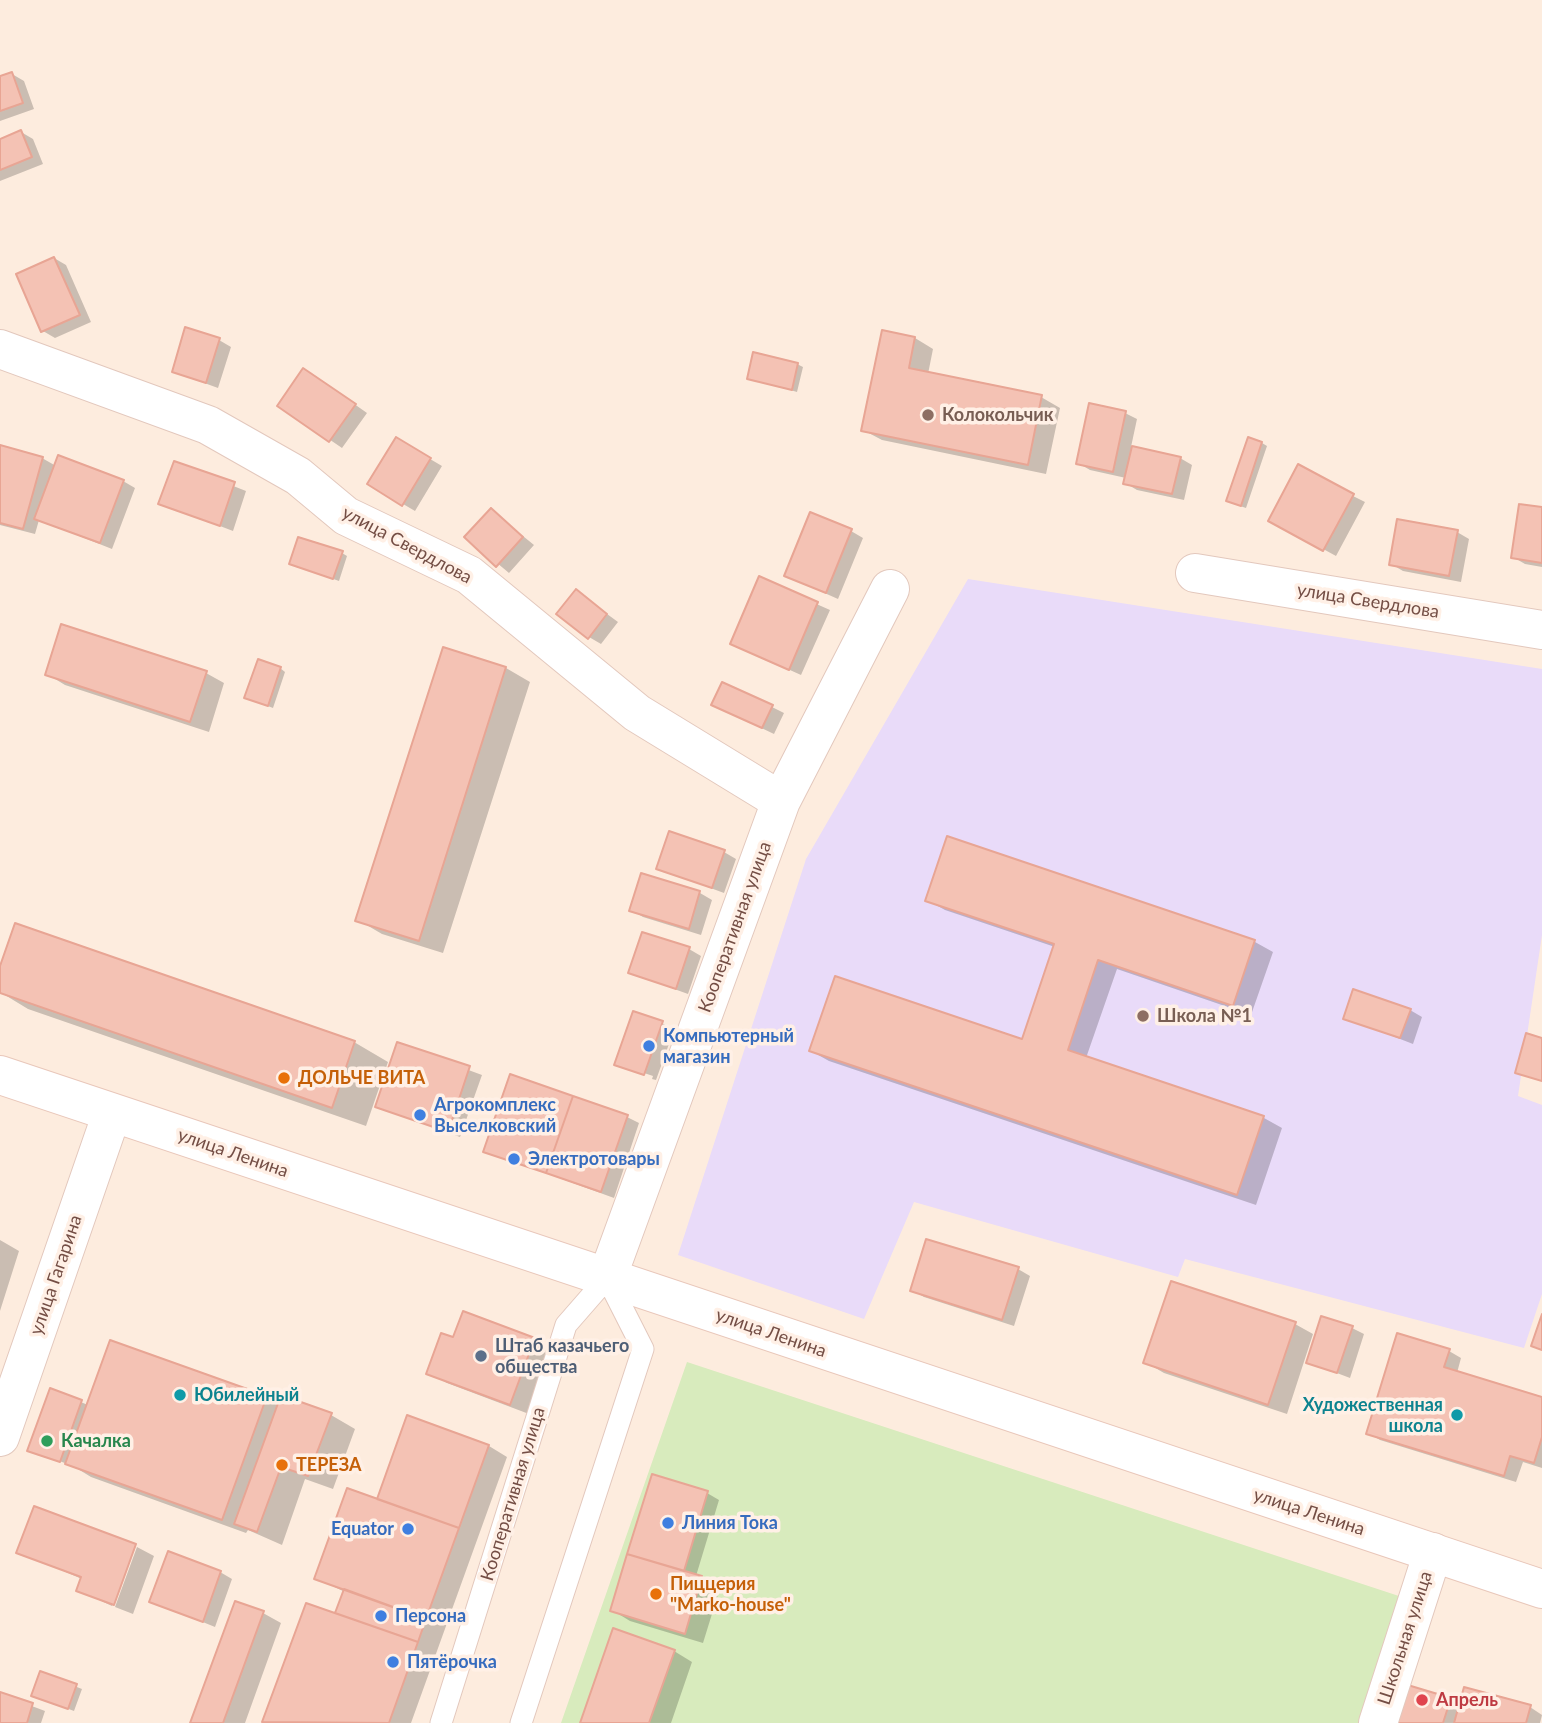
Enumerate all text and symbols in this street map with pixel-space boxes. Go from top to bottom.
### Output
place label: Колокольчик [942,404,1054,426]
marker: Колокольчик [920,407,936,423]
street label: улица Свердлова [339,502,475,588]
street label: улица Свердлова [1295,579,1441,623]
street label: Кооперативная улица [694,839,776,1015]
place label: Школа №1 [1157,1005,1252,1027]
marker: Школа №1 [1135,1008,1151,1024]
place label: Компьютерный магазин [663,1025,794,1068]
marker: Компьютерный магазин [641,1038,657,1054]
place label: ДОЛЬЧЕ ВИТА [298,1067,425,1089]
marker: ДОЛЬЧЕ ВИТА [276,1070,292,1086]
place label: Агрокомплекс Выселковский [434,1094,556,1136]
marker: Агрокомплекс Выселковский [412,1107,428,1123]
street label: улица Ленина [175,1124,291,1182]
place label: Электротовары [528,1148,660,1170]
marker: Электротовары [506,1151,522,1167]
street label: улица Гагарина [25,1212,87,1338]
street label: улица Ленина [713,1304,829,1362]
place label: Штаб казачьего общества [495,1335,629,1378]
marker: Штаб казачьего общества [473,1348,489,1364]
place label: Юбилейный [194,1384,299,1406]
marker: Юбилейный [172,1387,188,1403]
place label: Художественная школа [1303,1394,1443,1436]
street label: Кооперативная улица [476,1405,550,1583]
marker: Художественная школа [1449,1407,1465,1423]
place label: Качалка [61,1430,131,1452]
marker: Качалка [39,1433,55,1449]
place label: ТЕРЕЗА [296,1454,362,1476]
marker: ТЕРЕЗА [274,1457,290,1473]
street label: улица Ленина [1251,1484,1367,1540]
place label: Линия Тока [682,1512,778,1534]
marker: Линия Тока [660,1515,676,1531]
place label: Equator [331,1518,394,1540]
marker: Equator [400,1521,416,1537]
street label: Школьная улица [1373,1569,1437,1707]
place label: Пиццерия "Marko-house" [670,1573,791,1616]
marker: Пиццерия "Marko-house" [648,1586,664,1602]
place label: Персона [395,1605,466,1627]
marker: Персона [373,1608,389,1624]
place label: Пятёрочка [407,1651,497,1673]
marker: Пятёрочка [385,1654,401,1670]
place label: Апрель [1436,1689,1498,1711]
marker: Апрель [1414,1692,1430,1708]

